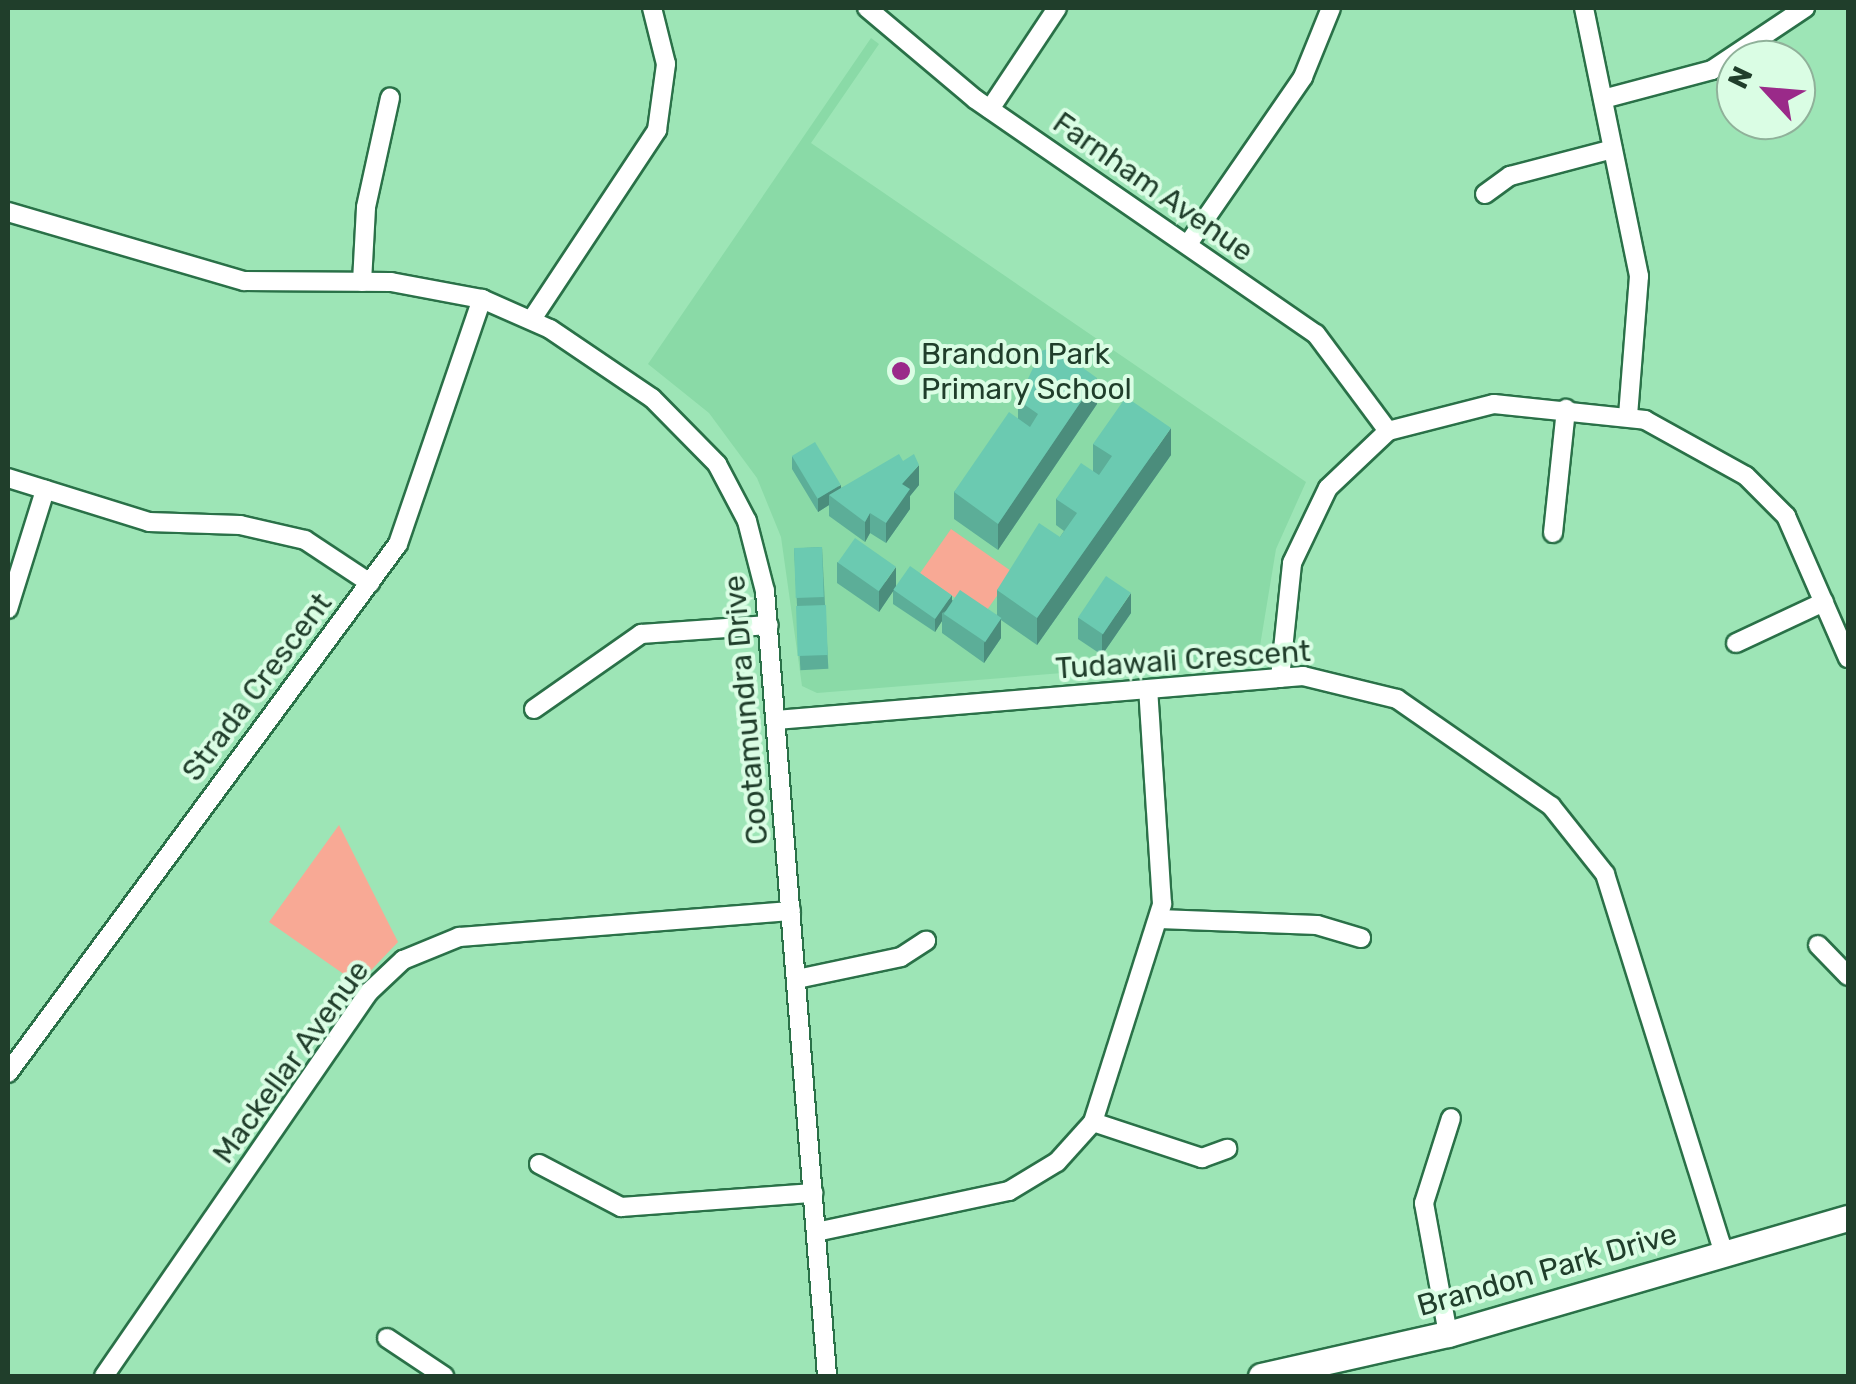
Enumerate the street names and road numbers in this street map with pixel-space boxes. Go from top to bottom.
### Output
street label: Farnham Avenue [1046,104,1260,270]
street label: Cootamundra Drive [716,574,776,846]
street label: Strada Crescent [175,586,339,788]
street label: Tudawali Crescent [1054,633,1312,687]
street label: Mackellar Avenue [205,953,377,1171]
street label: Brandon Park Drive [1413,1216,1681,1324]

